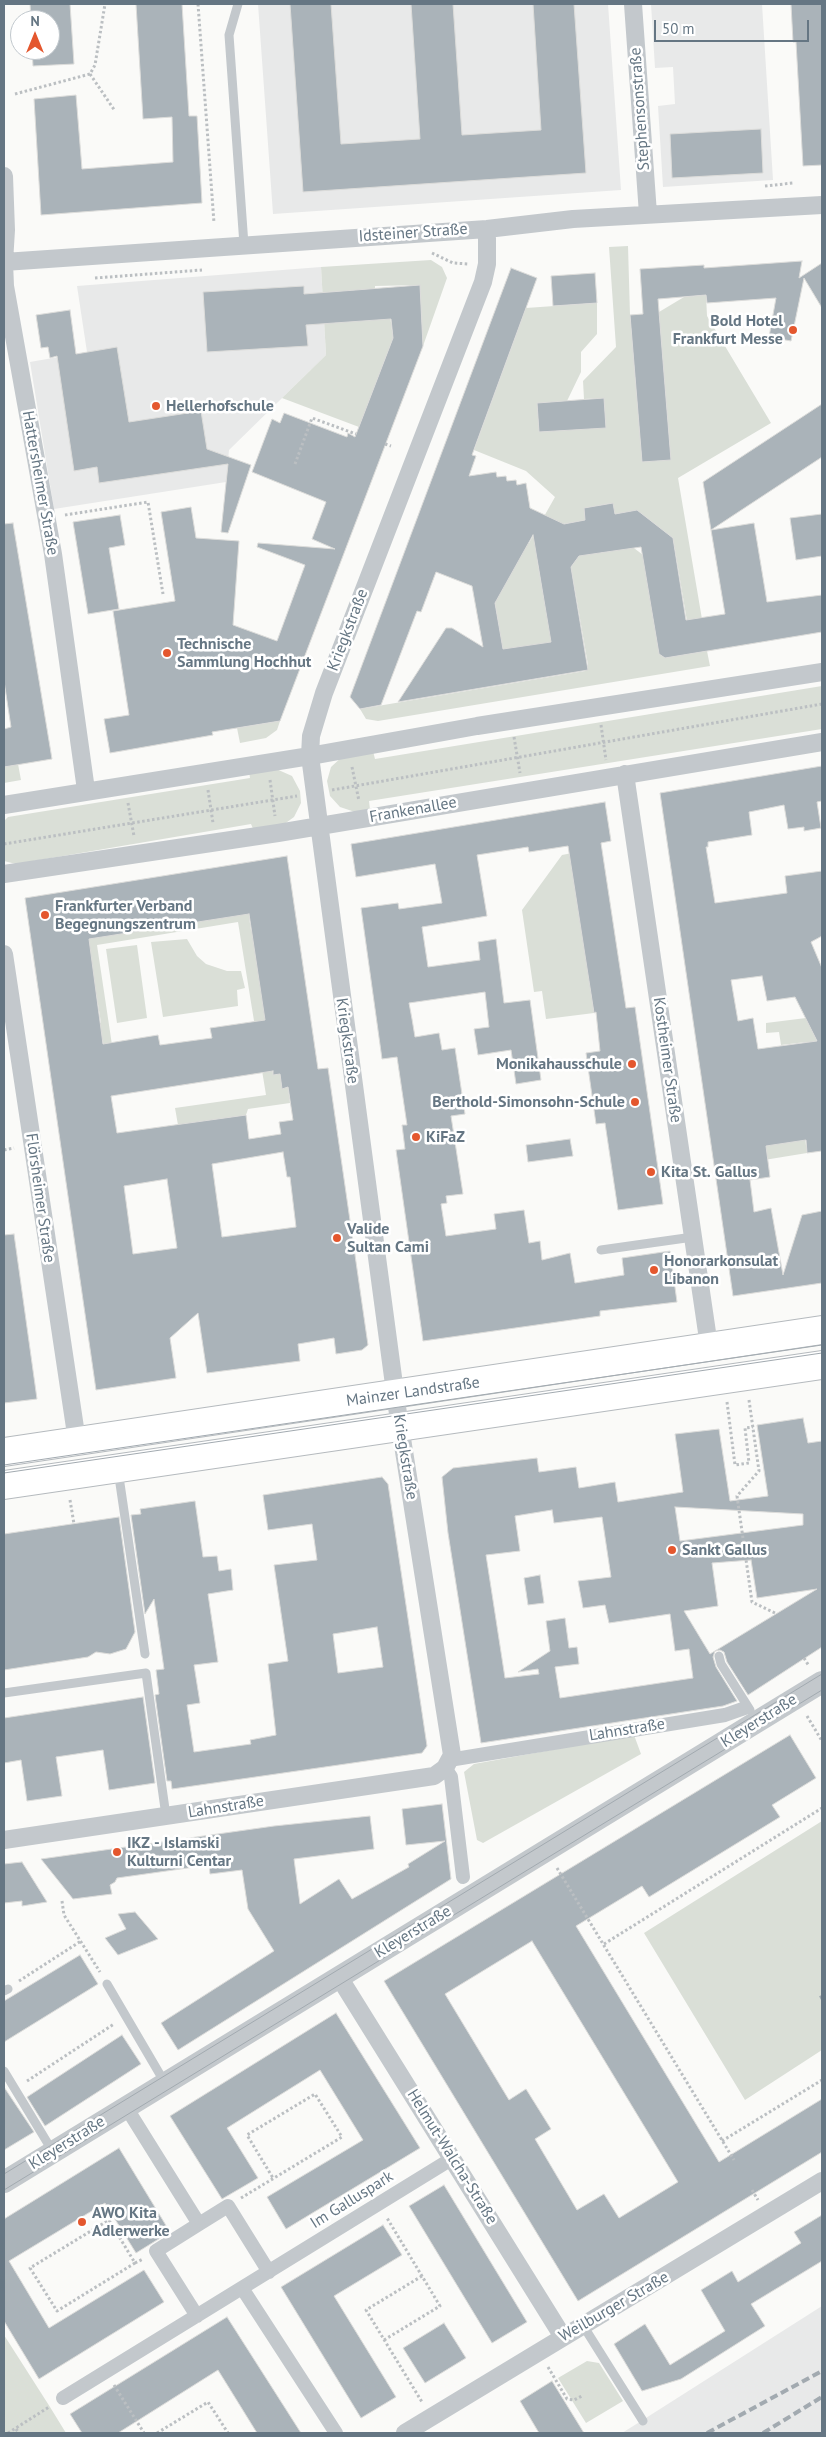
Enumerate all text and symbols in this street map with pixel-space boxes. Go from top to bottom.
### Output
north arrow [10,10,60,60]
scale bar [656,10,811,42]
text: N [30,12,40,30]
text: 50 m [662,19,695,38]
street label: Stephensonstraße [626,47,654,171]
street label: Idsteiner Straße [358,220,468,246]
place label: Bold Hotel Frankfurt Messe [673,311,783,349]
marker: Bold Hotel Frankfurt Messe [787,324,799,336]
place label: Hellerhofschule [166,396,274,416]
marker: Hellerhofschule [150,400,162,412]
street label: Hattersheimer Straße [18,409,62,557]
street label: Kriegkstraße [324,586,372,674]
place label: Technische Sammlung Hochhut [177,634,311,672]
marker: Technische Sammlung Hochhut [161,647,173,659]
street label: Frankenallee [368,793,458,827]
place label: Frankfurter Verband Begegnungszentrum [55,896,196,934]
marker: Frankfurter Verband Begegnungszentrum [39,909,51,921]
street label: Kostheimer Straße [649,996,685,1124]
street label: Kriegkstraße [331,997,363,1085]
place label: Monikahausschule [496,1054,622,1074]
marker: Monikahausschule [626,1058,638,1070]
place label: Berthold-Simonsohn-Schule [432,1092,625,1112]
marker: Berthold-Simonsohn-Schule [629,1096,641,1108]
place label: KiFaZ [426,1127,465,1147]
marker: KiFaZ [410,1131,422,1143]
street label: Flörsheimer Straße [21,1132,59,1264]
place label: Kita St. Gallus [661,1162,757,1182]
marker: Kita St. Gallus [645,1166,657,1178]
place label: Valide Sultan Cami [347,1219,429,1257]
marker: Valide Sultan Cami [331,1232,343,1244]
place label: Honorarkonsulat Libanon [664,1251,778,1289]
marker: Honorarkonsulat Libanon [648,1264,660,1276]
street label: Mainzer Landstraße [345,1373,481,1411]
street label: Kriegkstraße [389,1413,421,1501]
place label: Sankt Gallus [682,1540,767,1560]
marker: Sankt Gallus [666,1544,678,1556]
street label: Kleyerstraße [717,1690,801,1752]
street label: Lahnstraße [588,1715,666,1745]
street label: Lahnstraße [187,1792,265,1822]
place label: IKZ - Islamski Kulturni Centar [127,1833,231,1871]
marker: IKZ - Islamski Kulturni Centar [111,1846,123,1858]
street label: Kleyerstraße [371,1902,455,1962]
street label: Helmut-Walcha-Straße [403,2086,501,2228]
street label: Kleyerstraße [25,2112,109,2174]
street label: Im Galluspark [307,2167,397,2233]
place label: AWO Kita Adlerwerke [92,2203,170,2241]
marker: AWO Kita Adlerwerke [76,2216,88,2228]
street label: Weilburger Straße [556,2268,672,2346]

